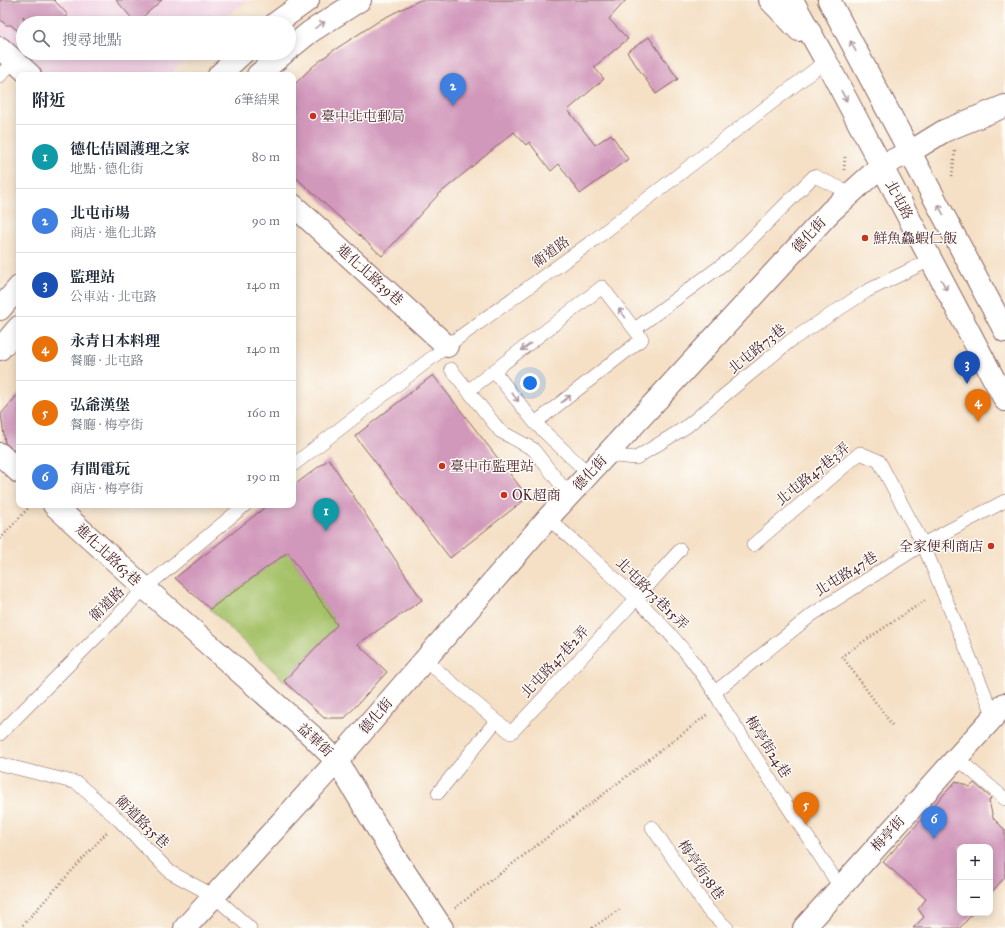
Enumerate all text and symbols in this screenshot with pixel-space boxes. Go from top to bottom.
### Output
search box [16,16,296,60]
one-way arrow [314,21,325,29]
icon: search [30,27,52,49]
text: 搜尋地點 [62,31,122,49]
one-way arrow [849,40,857,52]
pin: 2 [440,73,466,106]
text: 附近 [32,90,66,111]
one-way arrow [840,90,848,102]
text: 6筆結果 [234,92,280,108]
place label: 臺中北屯郵局 [321,108,405,125]
marker: 臺中北屯郵局 [308,111,318,121]
text: 德化佶園護理之家 [70,140,190,158]
text: 1 [42,149,48,165]
text: 80 m [252,149,280,165]
text: 地點 · 德化街 [70,161,143,177]
street label: 北屯路 [882,177,916,223]
text: 北屯市場 [70,204,130,222]
one-way arrow [936,204,944,216]
text: 2 [42,213,48,229]
text: 90 m [252,213,280,229]
street label: 德化街 [788,214,830,256]
text: 商店 · 進化北路 [70,225,156,241]
place label: 鮮魚鱻蝦仁飯 [873,230,957,247]
street label: 衛道路 [529,233,573,271]
marker: 鮮魚鱻蝦仁飯 [860,233,870,243]
street label: 進化北路39巷 [333,241,407,309]
text: 監理站 [70,268,115,286]
text: 3 [42,277,48,293]
text: 140 m [246,277,280,293]
one-way arrow [940,279,948,291]
text: 公車站 · 北屯路 [70,289,156,305]
one-way arrow [618,307,627,318]
street label: 北屯路73巷 [725,321,789,377]
text: 永青日本料理 [70,332,160,350]
text: 4 [41,341,49,357]
text: 140 m [246,341,280,357]
one-way arrow [520,342,531,351]
pin: 3 [954,351,980,384]
text: 餐廳 · 北屯路 [70,353,143,369]
your location [520,373,540,393]
pin: 4 [965,389,991,422]
one-way arrow [510,391,519,402]
one-way arrow [560,395,571,403]
text: 弘爺漢堡 [70,396,130,414]
text: 5 [42,405,48,421]
text: 160 m [247,405,280,421]
text: 餐廳 · 梅亭街 [70,417,143,433]
street label: 北屯路47巷3弄 [773,439,853,509]
street label: 德化街 [569,452,611,494]
place label: 臺中市監理站 [450,458,534,475]
text: 有間電玩 [70,460,130,478]
marker: 臺中市監理站 [437,461,447,471]
text: 6 [42,469,48,485]
text: 190 m [247,469,280,485]
text: 商店 · 梅亭街 [70,481,143,497]
place label: OK超商 [512,487,560,504]
marker: OK超商 [499,490,509,500]
pin: 1 [313,498,339,531]
street label: 進化北路63巷 [72,521,144,589]
place label: 全家便利商店 [899,538,983,555]
marker: 全家便利商店 [986,541,996,551]
street label: 北屯路47巷 [812,548,880,600]
street label: 北屯路73巷15弄 [612,554,692,634]
street label: 衛道路 [86,583,128,625]
street label: 北屯路47巷2弄 [518,623,592,701]
street label: 德化街 [356,695,396,737]
street label: 梅亭街24巷 [742,713,794,781]
street label: 益華街 [294,719,336,761]
street label: 衛道路35巷 [112,792,172,852]
pin: 5 [793,792,819,825]
pin: 6 [921,806,947,839]
street label: 梅亭街 [868,813,908,855]
street label: 梅亭街38巷 [674,837,728,903]
map controls [957,844,993,916]
button: + [957,844,993,880]
button: − [957,880,993,916]

